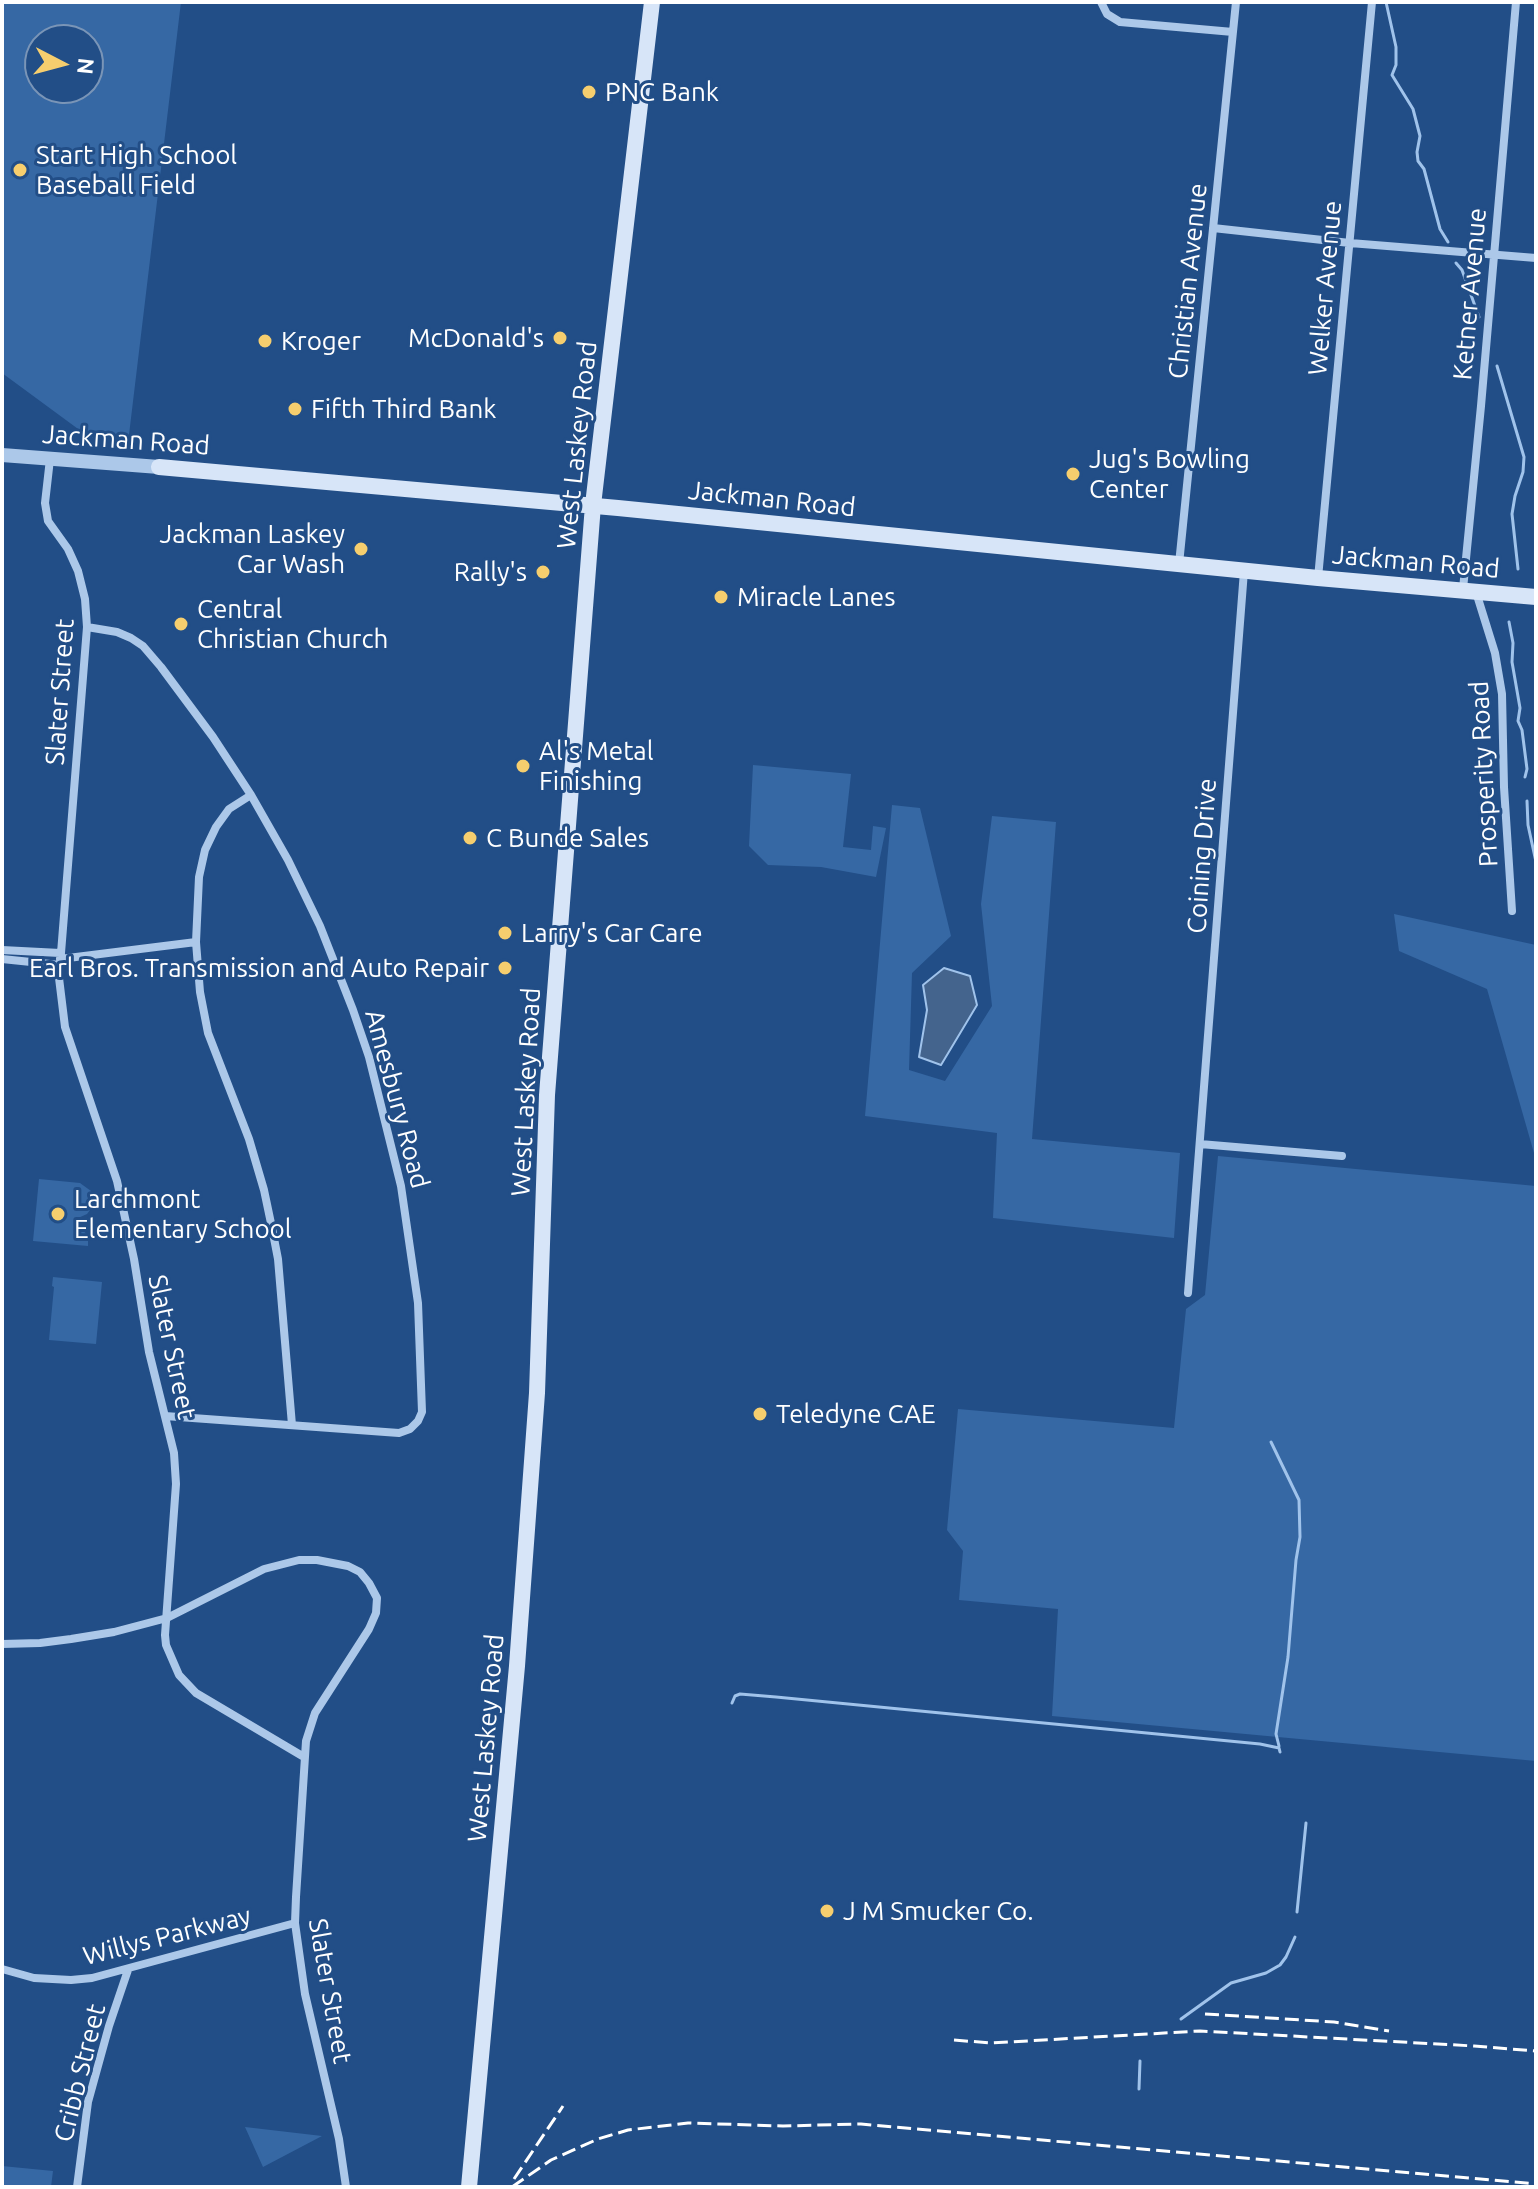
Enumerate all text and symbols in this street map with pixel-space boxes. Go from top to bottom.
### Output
north arrow [24,24,104,104]
text: N [73,57,100,76]
place label: PNC Bank [605,76,719,108]
marker: PNC Bank [580,83,598,101]
place label: Start High School Baseball Field [36,139,237,200]
marker: Start High School Baseball Field [11,161,29,179]
street label: Christian Avenue [1162,182,1214,380]
street label: Welker Avenue [1302,199,1348,377]
street label: Ketner Avenue [1447,207,1493,381]
place label: McDonald's [408,322,544,354]
place label: Kroger [281,325,361,357]
marker: McDonald's [551,329,569,347]
marker: Kroger [256,332,274,350]
street label: West Laskey Road [551,340,603,550]
place label: Fifth Third Bank [311,393,496,425]
marker: Fifth Third Bank [286,400,304,418]
street label: Jackman Road [41,419,211,461]
place label: Jug's Bowling Center [1089,443,1250,504]
marker: Jug's Bowling Center [1064,465,1082,483]
street label: Jackman Road [687,475,857,523]
place label: Jackman Laskey Car Wash [160,518,345,580]
street label: Jackman Road [1331,539,1501,585]
marker: Jackman Laskey Car Wash [352,540,370,558]
place label: Rally's [454,556,527,588]
marker: Rally's [534,563,552,581]
place label: Miracle Lanes [737,581,895,613]
marker: Miracle Lanes [712,588,730,606]
place label: Central Christian Church [197,593,388,654]
marker: Central Christian Church [172,615,190,633]
street label: Slater Street [39,618,81,766]
street label: Prosperity Road [1464,680,1504,868]
place label: Al's Metal Finishing [539,735,654,796]
marker: Al's Metal Finishing [514,757,532,775]
street label: Coining Drive [1181,777,1223,935]
place label: C Bunde Sales [486,822,649,854]
marker: C Bunde Sales [461,829,479,847]
place label: Larry's Car Care [521,917,703,949]
marker: Larry's Car Care [496,924,514,942]
place label: Earl Bros. Transmission and Auto Repair [29,952,489,984]
marker: Earl Bros. Transmission and Auto Repair [496,959,514,977]
street label: West Laskey Road [505,987,547,1197]
street label: Amesbury Road [358,1006,436,1192]
place label: Larchmont Elementary School [74,1183,292,1244]
marker: Larchmont Elementary School [49,1205,67,1223]
street label: Slater Street [141,1272,203,1422]
place label: Teledyne CAE [776,1398,936,1430]
marker: Teledyne CAE [751,1405,769,1423]
street label: West Laskey Road [461,1633,511,1843]
place label: J M Smucker Co. [843,1895,1034,1927]
street label: Willys Parkway [80,1900,254,1972]
marker: J M Smucker Co. [818,1902,836,1920]
street label: Slater Street [302,1916,358,2066]
street label: Cribb Street [48,2001,112,2145]

